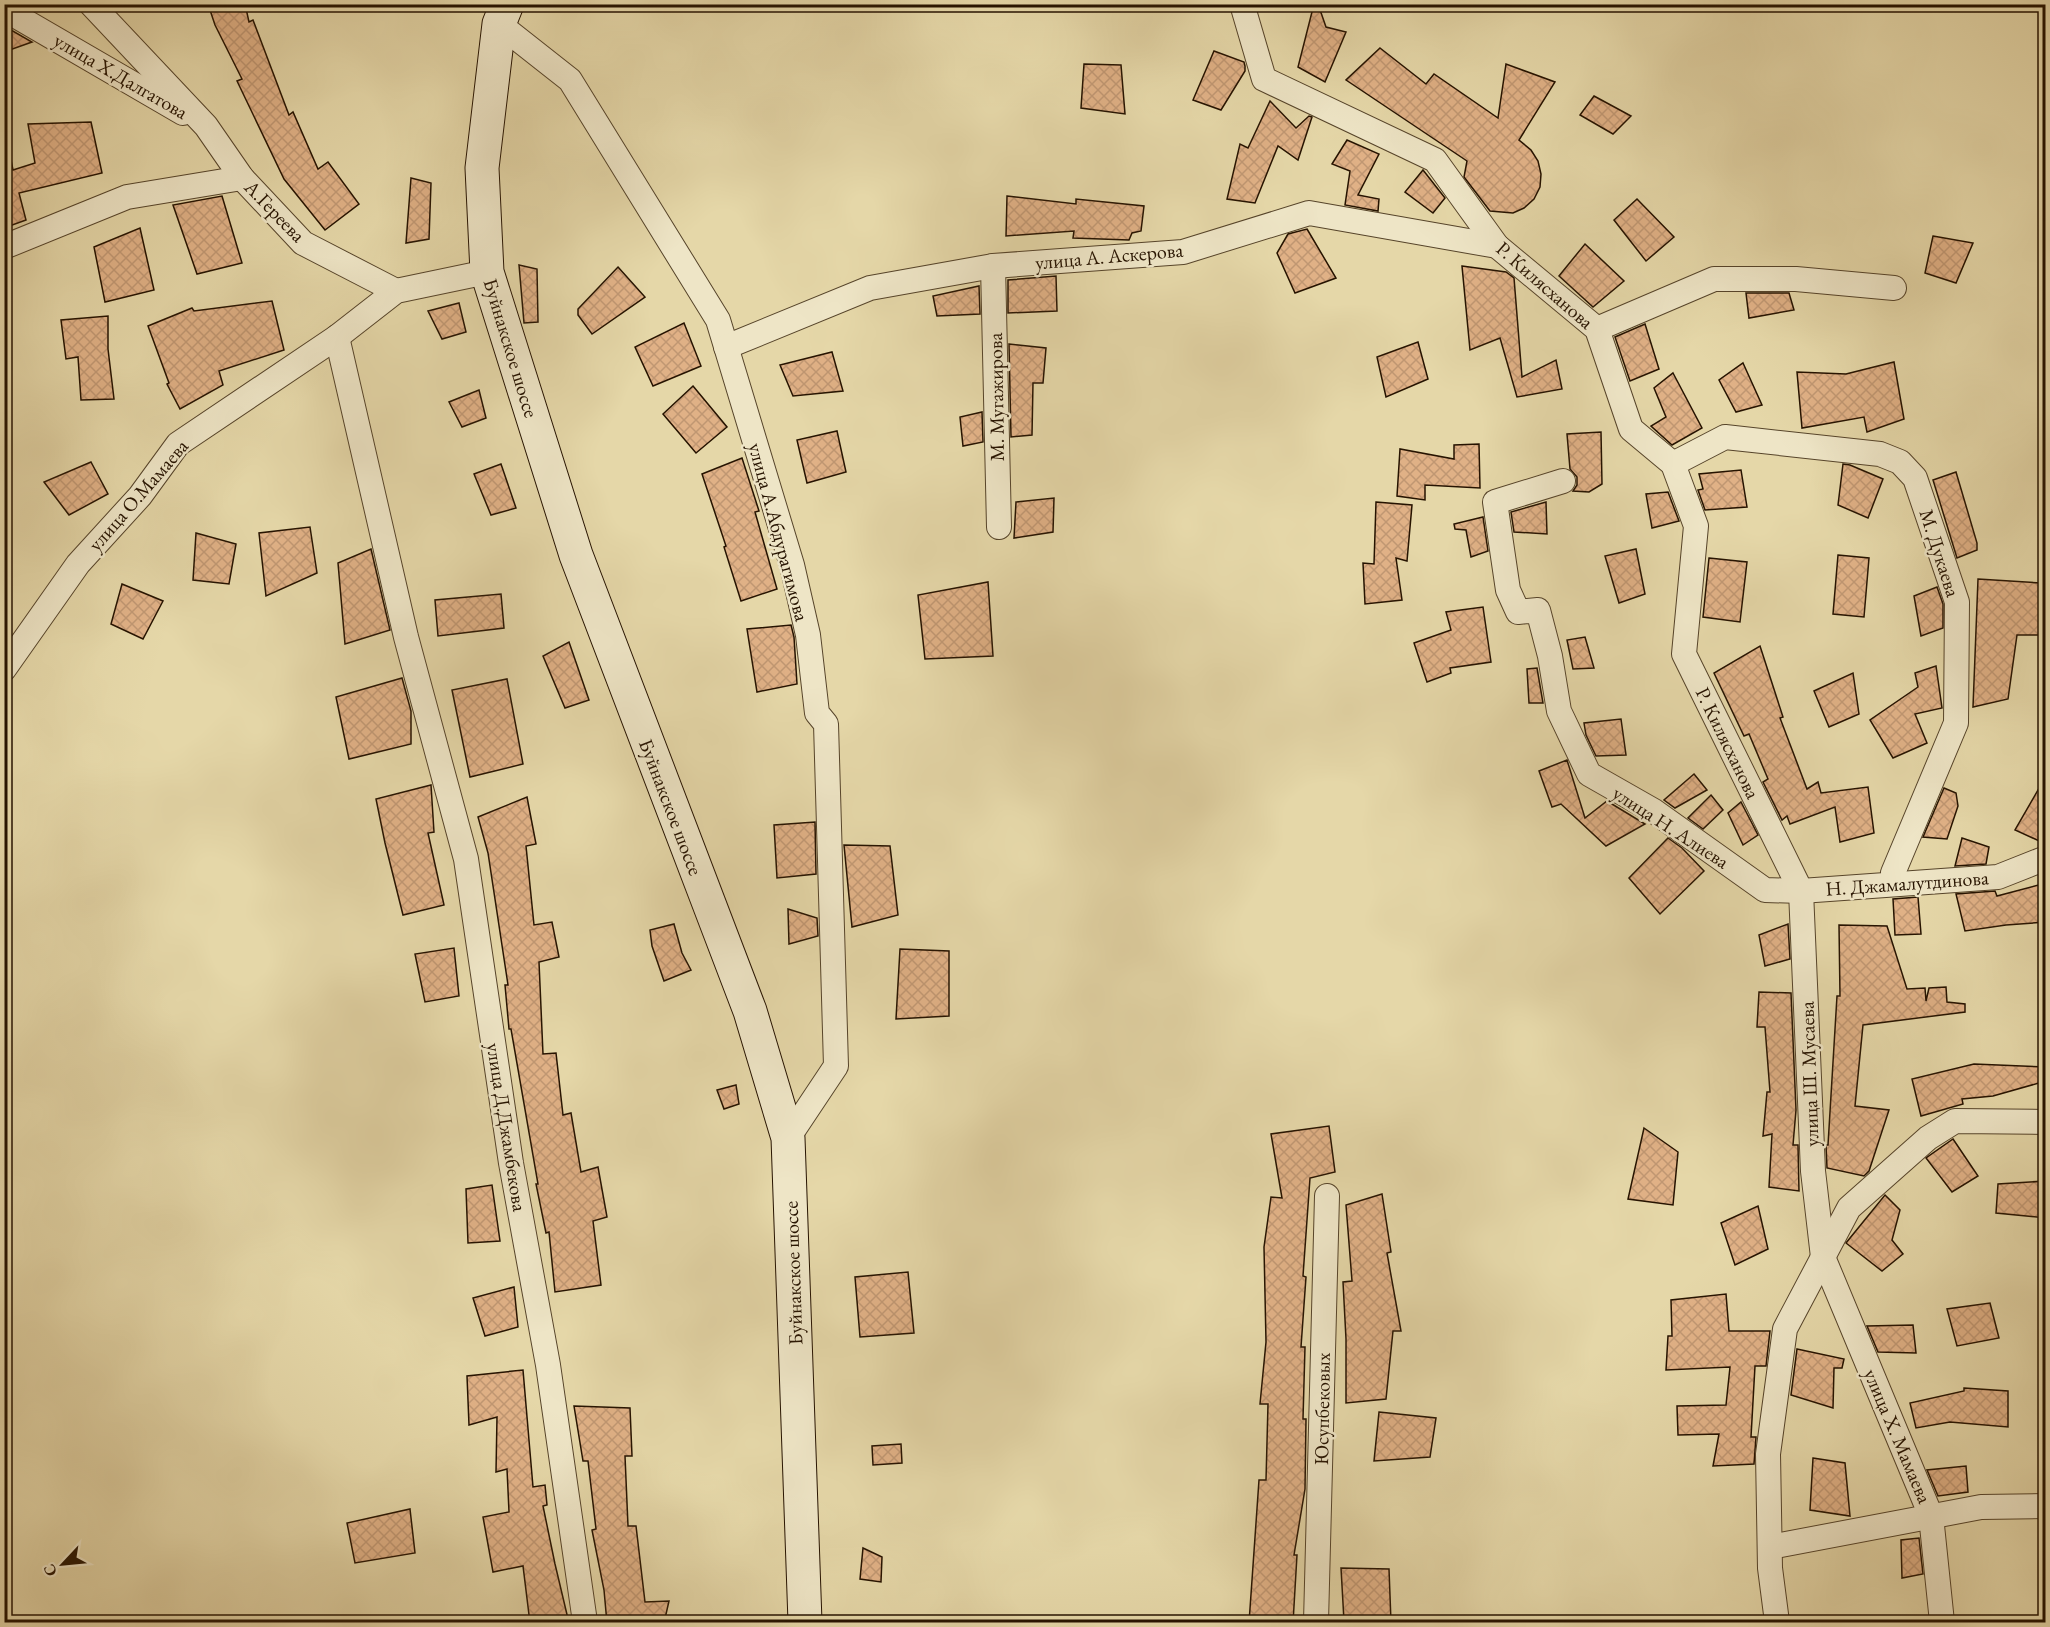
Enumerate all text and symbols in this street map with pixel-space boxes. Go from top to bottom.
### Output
street label: улица Х.Далгатова [49,27,193,125]
street label: A.Гереева [238,174,311,248]
street label: Р. Килясханова [1491,235,1599,335]
street label: улица А. Аскерова [1034,237,1184,275]
street label: Буйнакское шоссе [477,275,545,421]
street label: М. Мугажирова [982,332,1010,462]
street label: улица О.Мамаева [82,434,194,556]
street label: улица А.Абдурагимова [743,440,815,624]
street label: М. Дукаева [1914,506,1966,600]
street label: Р. Килясханова [1690,683,1766,803]
street label: Буйнакское шоссе [633,735,709,879]
street label: улица Н. Алиева [1608,780,1734,874]
street label: Н. Джамалутдинова [1824,864,1990,902]
street label: улица Ш. Мусаева [1793,1001,1825,1147]
street label: улица Д.Джамбекова [481,1041,533,1213]
street label: Буйнакское шоссе [777,1200,809,1346]
street label: Юсупбековых [1308,1352,1336,1466]
street label: улица Х. Мамаева [1858,1365,1938,1507]
north arrow [33,1534,93,1594]
text: С [38,1561,62,1580]

